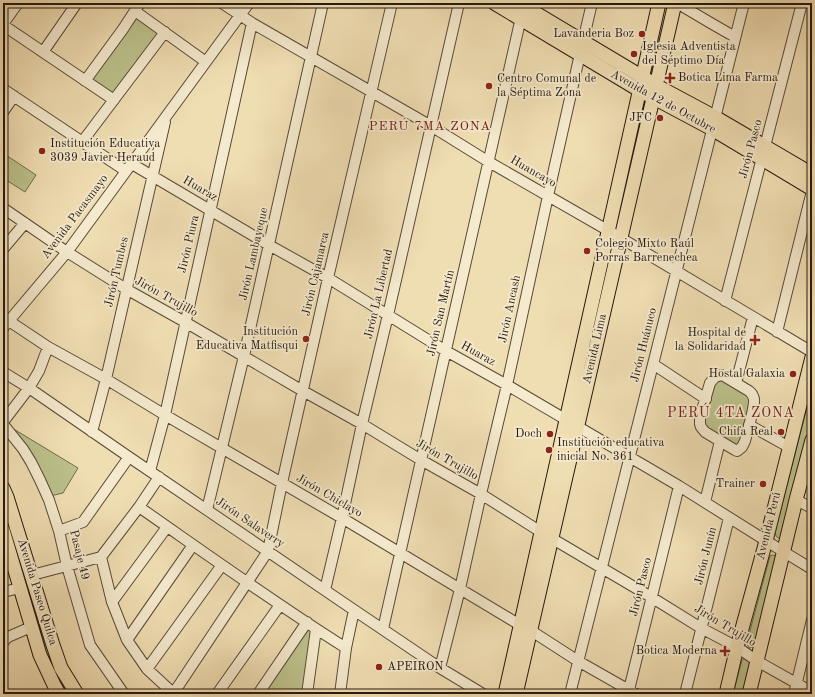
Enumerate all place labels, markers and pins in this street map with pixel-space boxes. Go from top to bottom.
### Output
place label: Lavanderia Boz [553,28,634,40]
marker: Lavanderia Boz [637,29,647,39]
place label: Iglesia Adventista del Séptimo Día [642,41,736,67]
marker: Iglesia Adventista del Séptimo Día [629,49,639,59]
place label: Botica Lima Farma [678,72,778,84]
place label: Centro Comunal de la Séptima Zona [497,73,597,99]
marker: Botica Lima Farma [665,73,675,83]
marker: Centro Comunal de la Séptima Zona [484,81,494,91]
place label: JFC [629,112,652,124]
marker: JFC [655,113,665,123]
place label: Institución Educativa 3039 Javier Heraud [50,138,160,164]
marker: Institución Educativa 3039 Javier Heraud [37,146,47,156]
place label: Colegio Mixto Raúl Porras Barrenechea [595,238,698,264]
marker: Colegio Mixto Raúl Porras Barrenechea [582,246,592,256]
place label: Institución Educativa Matfisqui [196,326,299,352]
place label: Hospital de la Solidaridad [675,327,746,353]
marker: Institución Educativa Matfisqui [301,334,311,344]
marker: Hospital de la Solidaridad [749,334,761,346]
place label: Hostal Galaxia [709,368,785,380]
marker: Hostal Galaxia [788,369,798,379]
place label: Chifa Real [719,426,773,438]
marker: Chifa Real [776,427,786,437]
place label: Doch [515,428,542,440]
marker: Doch [545,429,555,439]
place label: Institución educativa inicial No. 361 [557,437,664,463]
marker: Institución educativa inicial No. 361 [544,445,554,455]
place label: Trainer [715,478,755,490]
marker: Trainer [758,479,768,489]
place label: Botica Moderna [636,645,717,657]
marker: Botica Moderna [720,646,730,656]
place label: APEIRON [387,661,444,673]
marker: APEIRON [374,662,384,672]

